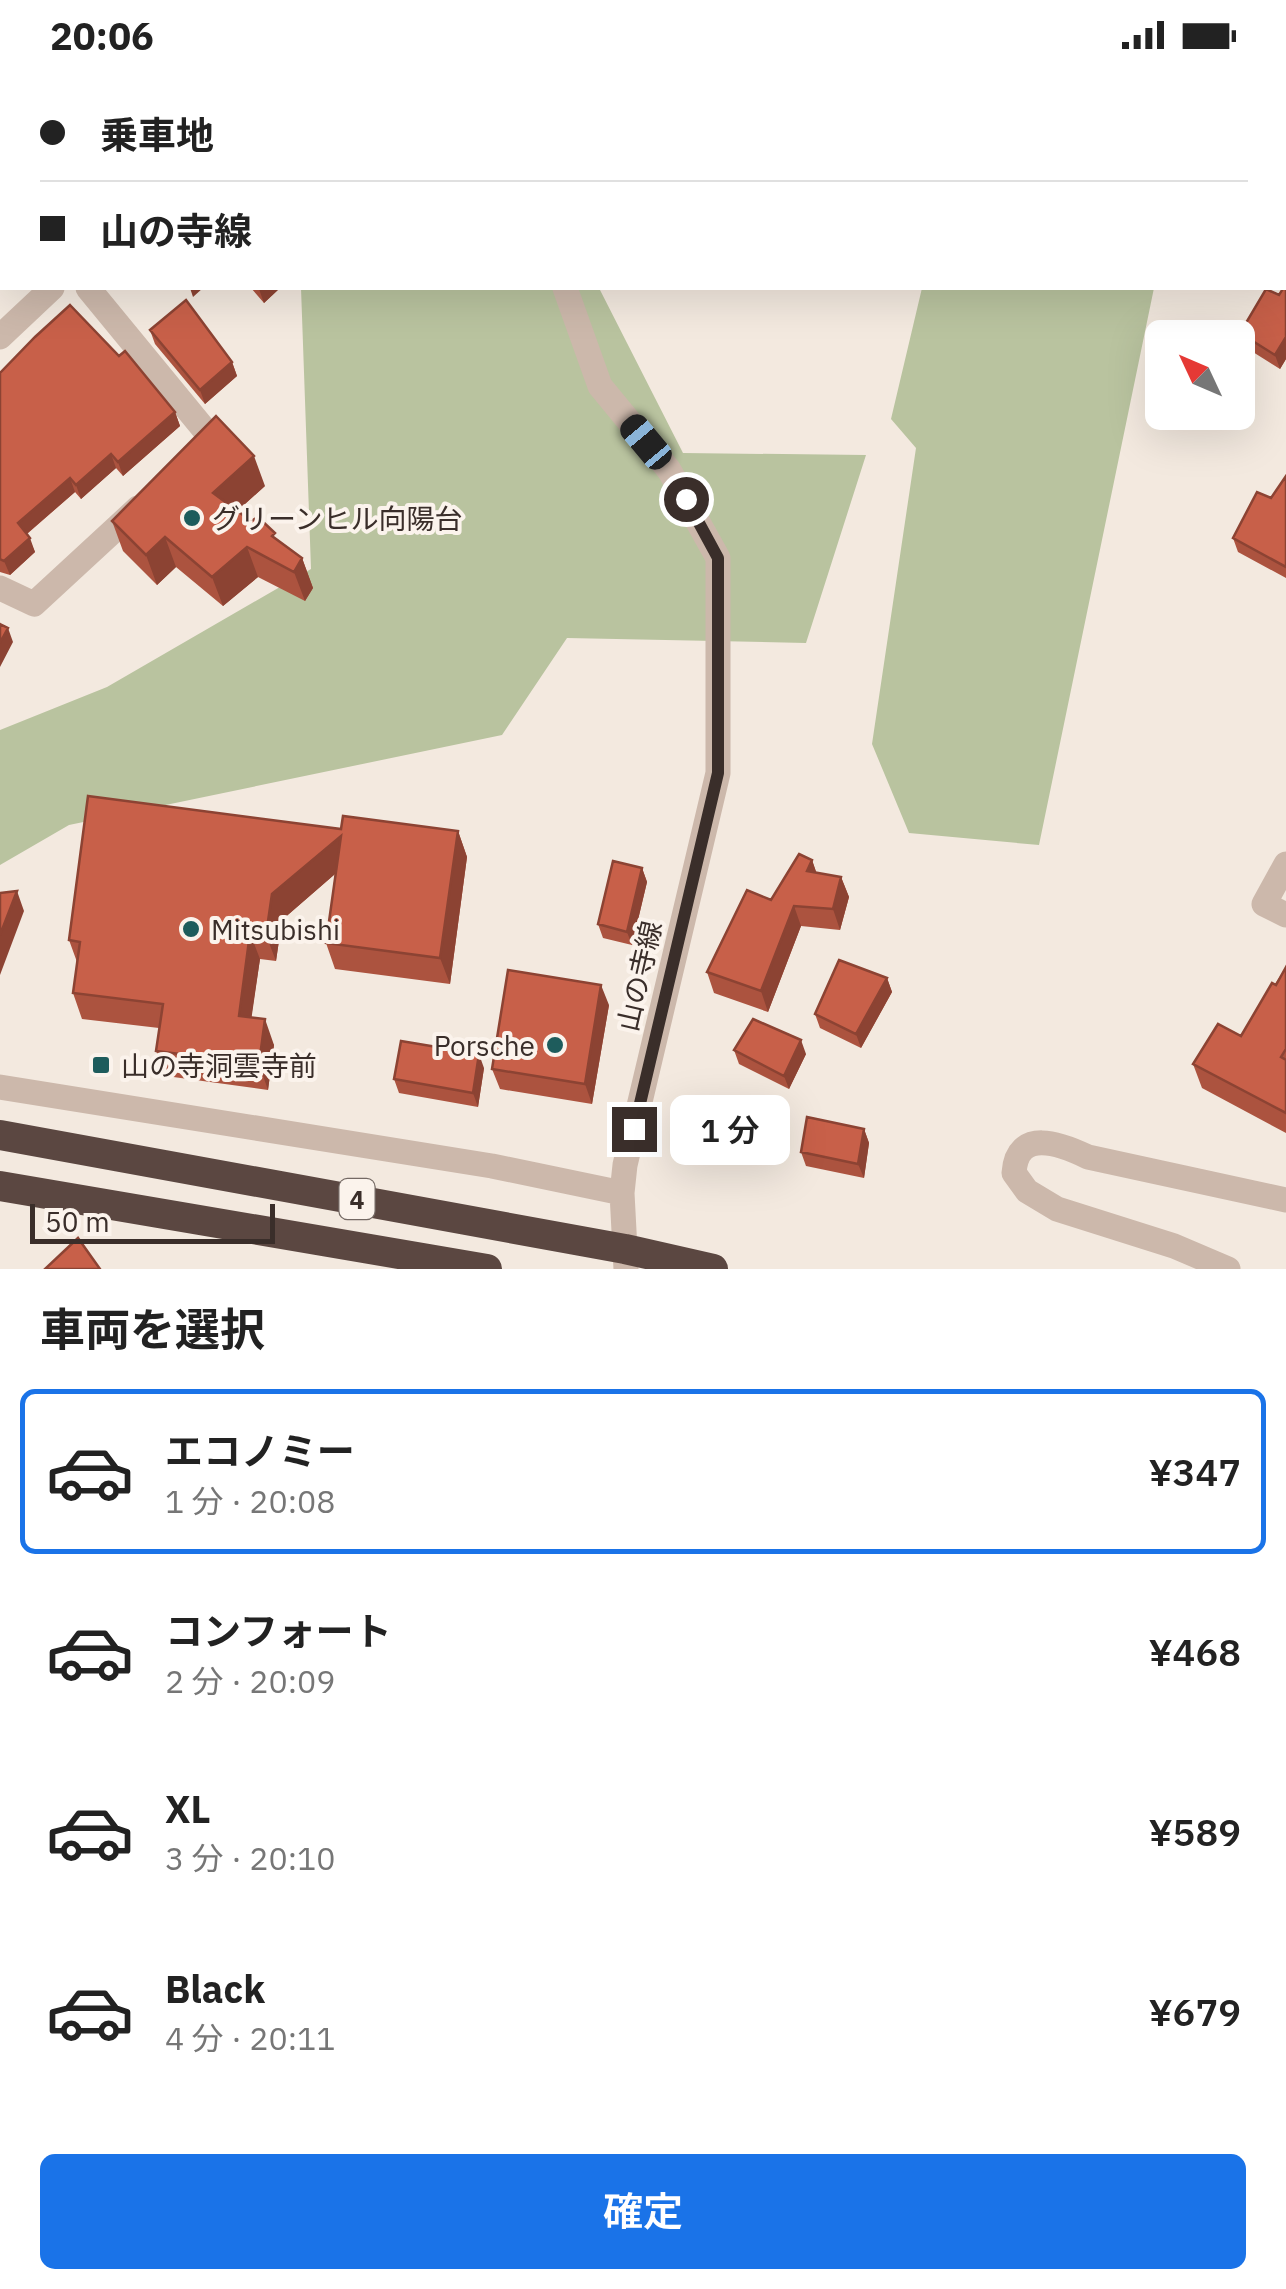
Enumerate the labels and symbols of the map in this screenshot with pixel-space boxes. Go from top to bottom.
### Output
north arrow [1145,320,1255,430]
car [615,409,677,475]
route start [664,477,709,522]
place label: グリーンヒル向陽台 [212,500,463,537]
marker: グリーンヒル向陽台 [181,507,203,529]
place label: Mitsubishi [211,911,340,948]
street label: 山の寺線 [608,917,670,1035]
marker: Mitsubishi [180,918,202,940]
place label: Porsche [434,1027,535,1064]
marker: Porsche [544,1034,566,1056]
place label: 山の寺洞雲寺前 [121,1047,317,1084]
marker: 山の寺洞雲寺前 [90,1054,112,1076]
callout: 1 分 [669,1094,789,1164]
route end [612,1107,657,1152]
road number: 4 [340,1179,374,1219]
scale bar [30,1199,275,1244]

